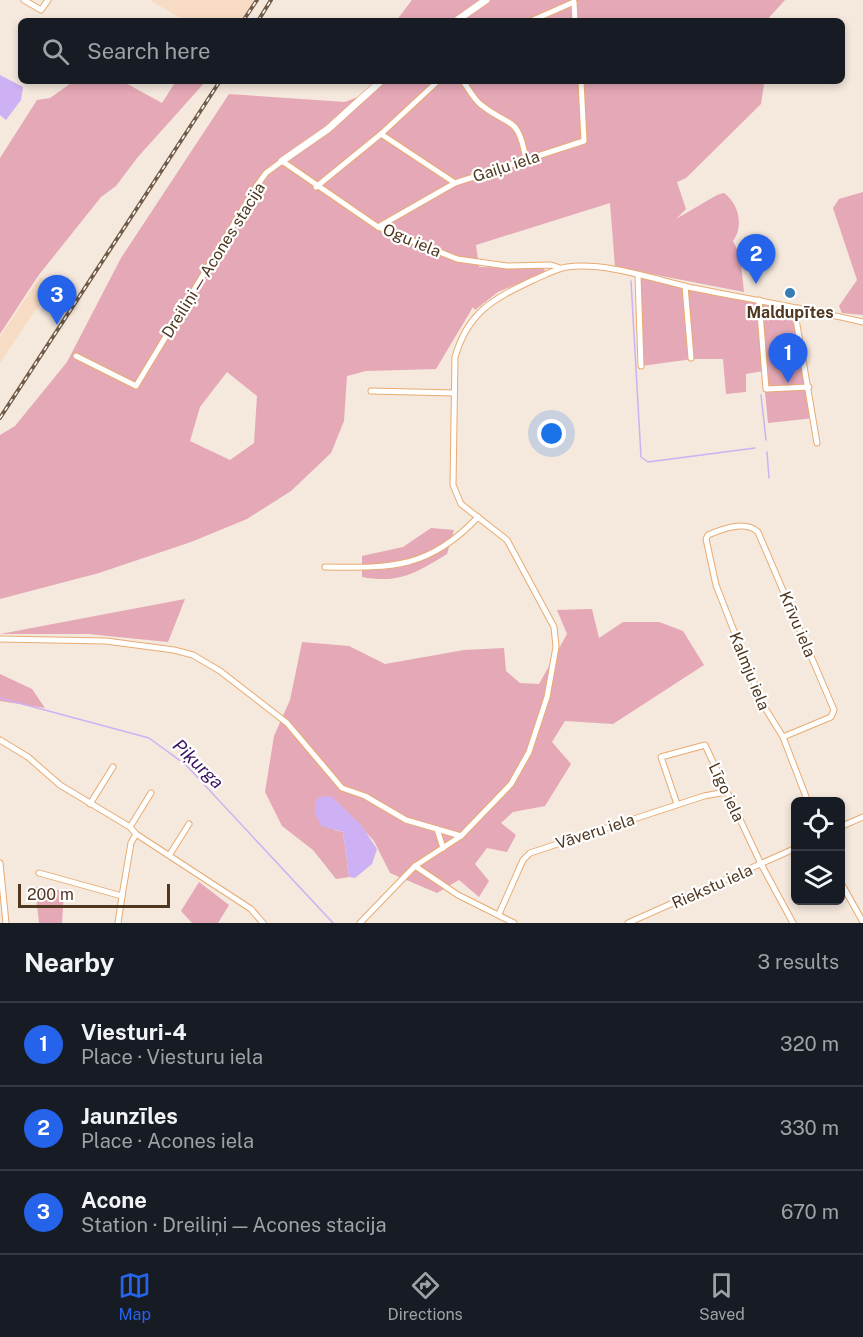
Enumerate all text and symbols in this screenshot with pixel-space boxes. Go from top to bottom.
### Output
search box [18,18,845,84]
icon: search [39,35,72,68]
text: Search here [87,38,211,64]
street label: Gaiļu iela [470,147,542,186]
street label: Dreiliņi — Acones stacija [158,179,269,341]
street label: Ogu iela [380,220,444,261]
pin: 2 [736,234,776,284]
pin: 3 [38,276,76,325]
marker: Maldupītes [783,286,797,300]
place label: Maldupītes [746,303,834,322]
pin: 1 [768,334,808,383]
your location [537,419,566,448]
street label: Krīvu iela [775,588,820,660]
street label: Kalmju iela [725,629,774,713]
water label: Piķurga [169,735,228,793]
street label: Līgo iela [705,760,748,825]
map controls [791,797,845,905]
button: locate [791,797,845,851]
street label: Vāveru iela [553,810,637,853]
button: layers [791,851,845,905]
street label: Riekstu iela [669,860,756,913]
scale bar [18,881,170,908]
text: 200 m [27,885,74,904]
text: Nearby [24,947,114,978]
text: 3 results [758,950,839,974]
text: Viesturi-4 [81,1019,187,1045]
text: 1 [39,1032,48,1056]
text: 320 m [780,1032,839,1056]
text: Place · Viesturu iela [81,1045,263,1069]
text: Jaunzīles [81,1103,178,1129]
text: 2 [37,1116,50,1140]
text: 330 m [780,1116,839,1140]
text: Place · Acones iela [81,1129,254,1153]
text: Acone [81,1187,147,1213]
text: 3 [37,1200,50,1224]
text: 670 m [781,1200,839,1224]
text: Station · Dreiliņi — Acones stacija [81,1213,387,1237]
tab: Map [118,1269,151,1324]
tab: Directions [388,1269,463,1324]
tab: Saved [699,1269,745,1324]

